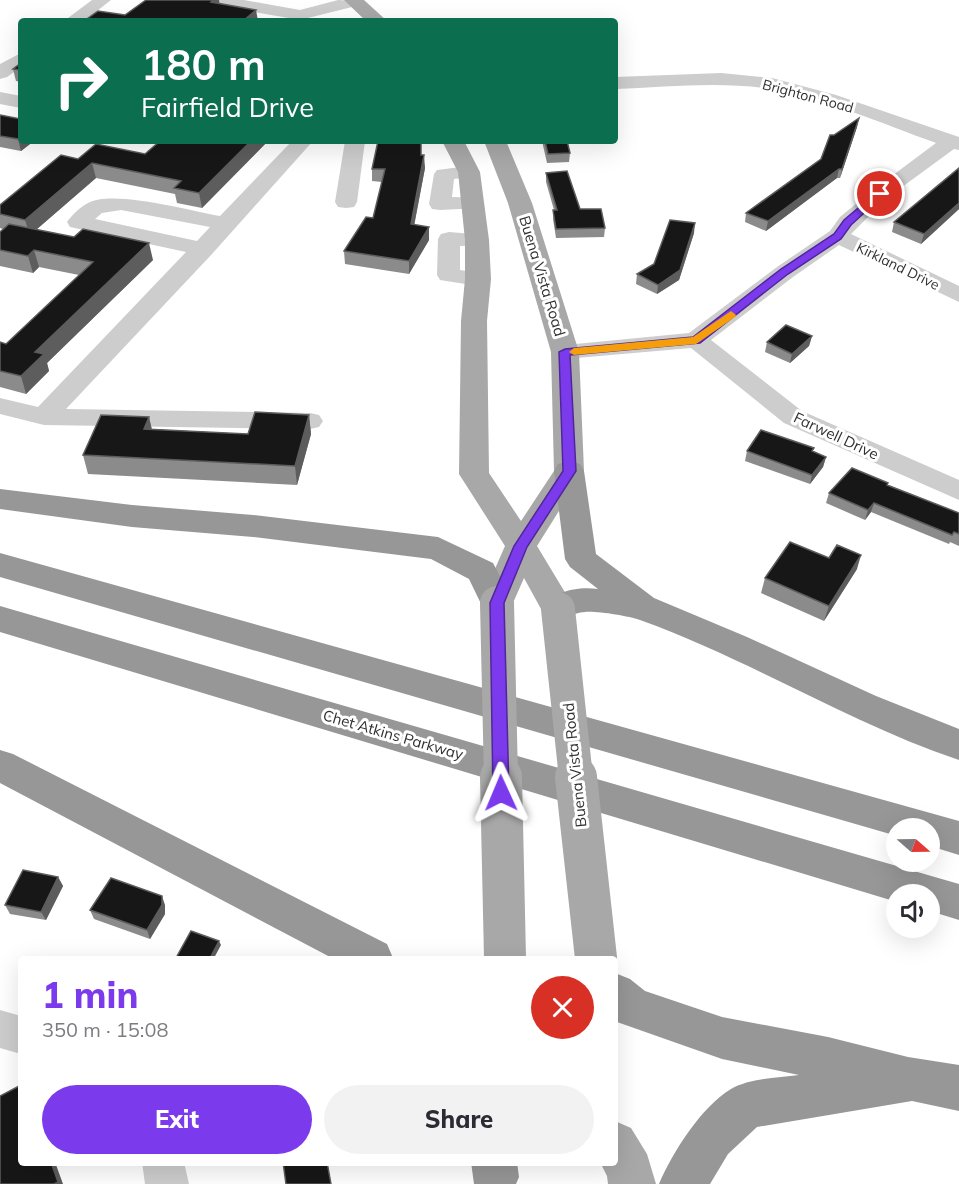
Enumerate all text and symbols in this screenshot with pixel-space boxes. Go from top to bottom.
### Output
text: 180 m [141,38,266,91]
icon: right [42,42,120,120]
street label: Brighton Road [760,75,856,117]
text: Fairfield Drive [141,90,314,124]
pin [854,168,905,219]
icon: arrive [863,177,896,210]
street label: Buena Vista Road [515,213,570,338]
street label: Kirkland Drive [853,238,943,294]
street label: Farwell Drive [791,408,882,463]
street label: Buena Vista Road [559,702,590,828]
street label: Chet Atkins Parkway [321,705,465,764]
position arrow [469,761,533,825]
north arrow [886,818,940,872]
map controls [886,818,940,938]
button: sound [886,884,940,938]
text: 1 min [42,972,138,1017]
button: close [531,976,594,1039]
text: 350 m · 15:08 [42,1017,168,1042]
button: Exit [42,1085,312,1154]
button: Share [324,1085,594,1154]

